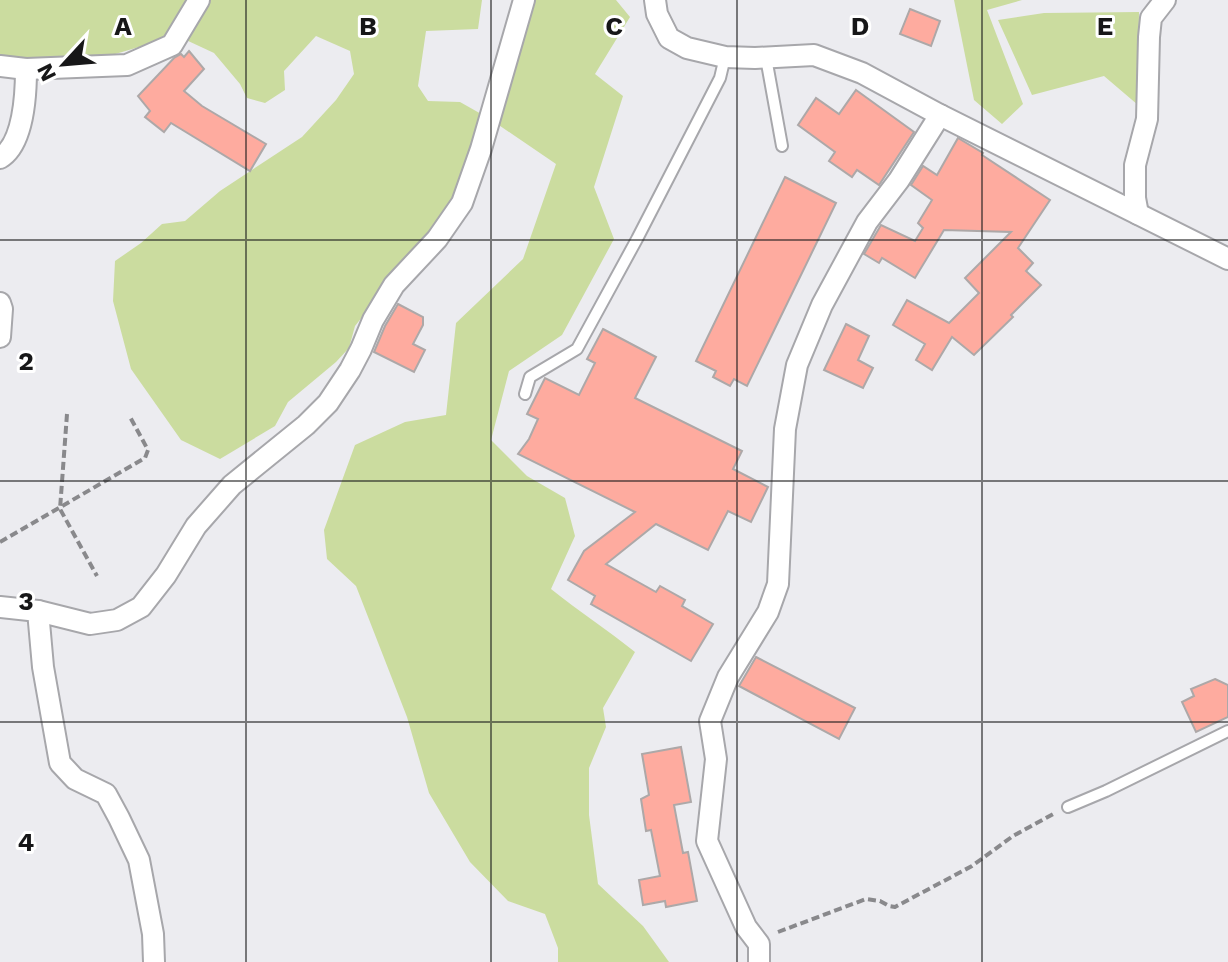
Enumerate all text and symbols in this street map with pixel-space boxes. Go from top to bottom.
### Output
text: A [114,11,132,41]
text: B [359,11,377,41]
text: C [605,11,623,41]
text: D [851,11,869,41]
text: E [1097,11,1113,41]
north arrow [24,24,104,104]
text: N [32,60,61,85]
text: 2 [18,346,34,376]
text: 3 [18,586,34,616]
text: 4 [18,827,35,857]

